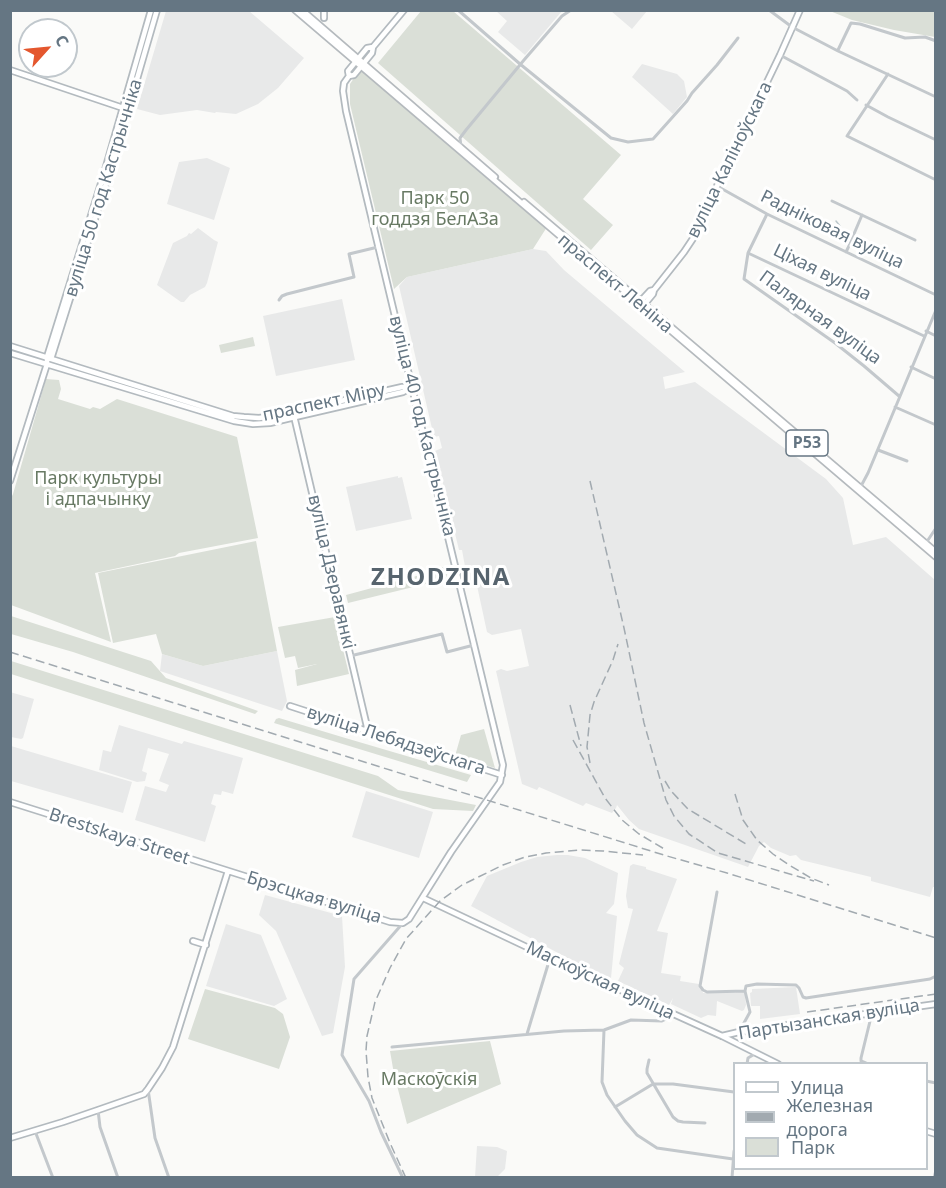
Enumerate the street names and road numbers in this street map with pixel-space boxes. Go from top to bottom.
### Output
street label: вуліца 50 год Кастрычніка [61,76,147,300]
street label: вуліца Каліноўскага [683,78,777,242]
street label: Радніковая вуліца [757,186,907,274]
street label: праспект Леніна [553,230,677,338]
street label: Ціхая вуліца [769,240,875,306]
street label: Палярная вуліца [755,266,885,370]
street label: вуліца 40 год Кастрычніка [384,313,460,539]
street label: праспект Міру [261,379,387,427]
road number: Р53 [786,430,828,456]
street label: вуліца Дзеравянкі [303,493,359,651]
street label: вуліца Лебядзеўскага [304,702,488,780]
street label: Brestskaya Street [46,804,192,870]
street label: Брэсцкая вуліца [244,867,384,929]
street label: Маскоўская вуліца [523,937,677,1025]
street label: Партызанская вуліца [737,995,921,1045]

